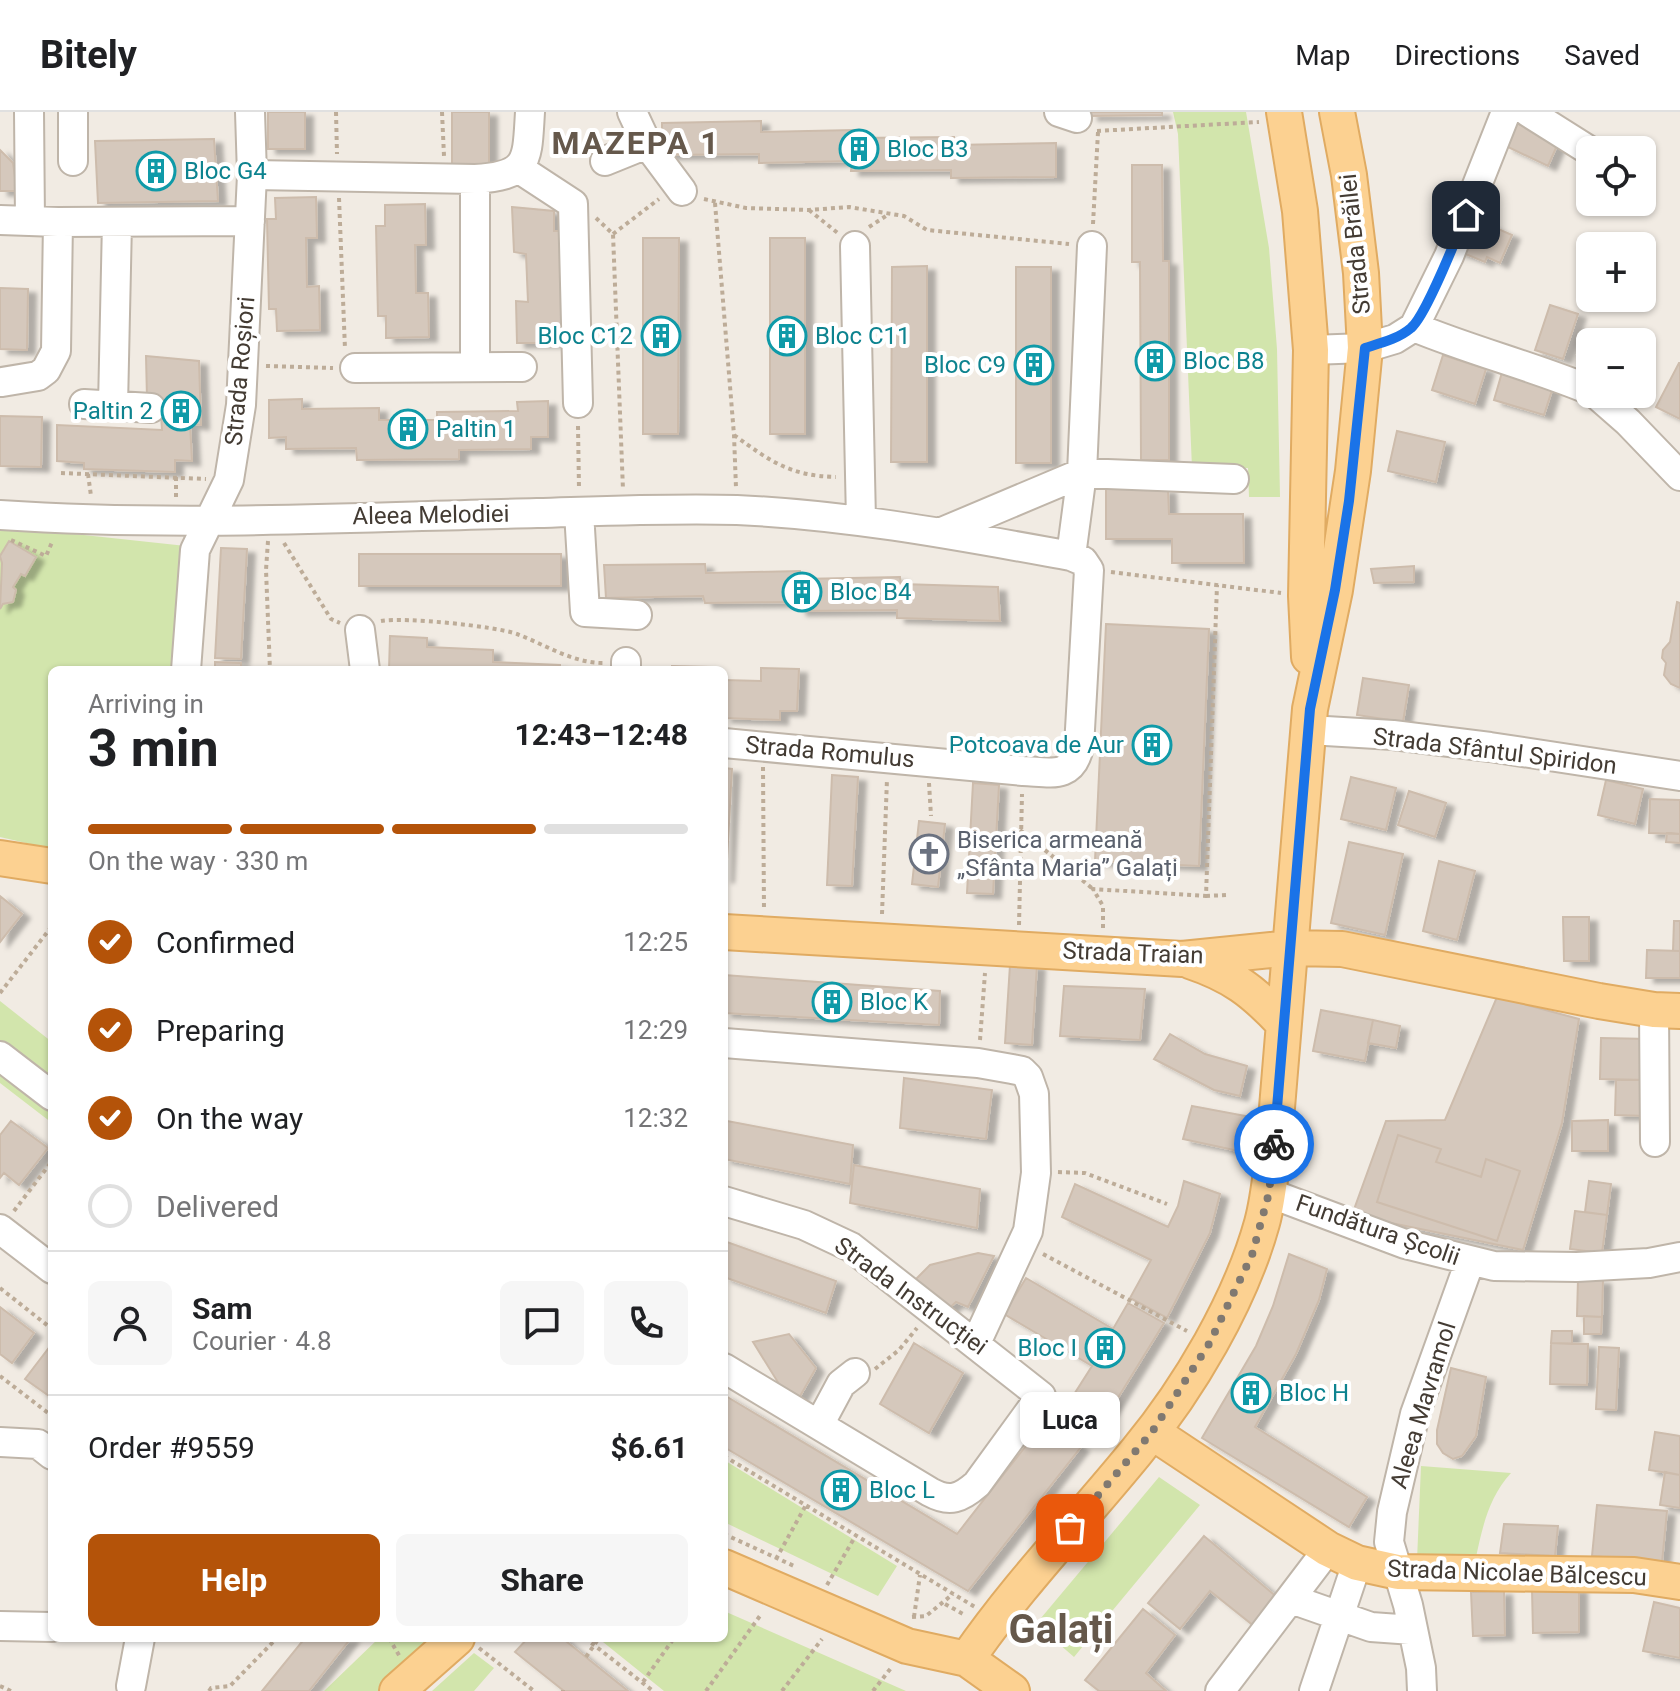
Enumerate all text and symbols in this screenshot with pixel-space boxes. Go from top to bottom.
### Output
text: Bitely [40,33,137,77]
text: Map [1295,39,1351,72]
text: Directions [1395,39,1520,72]
text: Saved [1564,39,1640,72]
district label: MAZEPA 1 [551,124,721,162]
building icon: Bloc B3 [838,128,880,170]
place label: Bloc B3 [887,135,968,163]
map controls [1576,136,1656,408]
button: locate [1576,136,1656,216]
building icon: Bloc G4 [135,150,177,192]
place label: Bloc G4 [184,157,267,185]
street label: Strada Brăilei [1334,172,1376,316]
pin [1432,181,1500,249]
icon: home [1444,193,1488,237]
button: + [1576,232,1656,312]
street label: Strada Roșiori [220,295,260,447]
building icon: Bloc C12 [640,315,682,357]
building icon: Bloc C11 [766,315,808,357]
place label: Bloc C12 [537,322,633,350]
place label: Bloc C11 [815,322,911,350]
button: − [1576,328,1656,408]
building icon: Bloc B8 [1134,340,1176,382]
building icon: Bloc C9 [1013,344,1055,386]
place label: Bloc B8 [1183,347,1264,375]
place label: Bloc C9 [924,351,1006,379]
building icon: Paltin 2 [160,390,202,432]
place label: Paltin 2 [73,397,153,425]
building icon: Paltin 1 [387,408,429,450]
place label: Paltin 1 [436,415,516,443]
street label: Aleea Melodiei [352,500,510,530]
building icon: Bloc B4 [781,571,823,613]
place label: Bloc B4 [830,578,911,606]
text: Arriving in [88,689,204,719]
text: 12:43–12:48 [514,717,688,752]
text: 3 min [88,718,219,779]
street label: Strada Sfântul Spiridon [1372,722,1618,780]
building icon: Potcoava de Aur [1131,724,1173,766]
street label: Strada Romulus [744,731,916,773]
place label: Potcoava de Aur [949,731,1124,759]
place label: Biserica armeană „Sfânta Maria” Galați [957,826,1178,882]
church icon: Biserica armeană „Sfânta Maria” Galați [908,833,950,875]
text: On the way · 330 m [88,846,308,876]
icon: check [88,920,132,964]
text: Confirmed [156,925,295,960]
text: 12:25 [623,927,688,957]
street label: Strada Traian [1062,937,1204,969]
building icon: Bloc K [811,981,853,1023]
place label: Bloc K [860,988,929,1016]
icon: check [88,1008,132,1052]
text: Preparing [156,1013,285,1048]
text: 12:29 [623,1015,688,1045]
icon: check [88,1096,132,1140]
text: On the way [156,1101,303,1136]
text: 12:32 [623,1103,688,1133]
courier [1234,1104,1314,1184]
icon: bike [1252,1122,1296,1166]
text: Delivered [156,1189,279,1224]
street label: Fundătura Școlii [1292,1189,1464,1271]
street label: Strada Instrucției [829,1231,993,1361]
button: person [88,1281,172,1365]
button: chat [500,1281,584,1365]
button: phone [604,1281,688,1365]
text: Sam [192,1291,253,1326]
street label: Aleea Mavramol [1384,1318,1462,1492]
text: Courier · 4.8 [192,1326,332,1356]
building icon: Bloc I [1084,1327,1126,1369]
place label: Bloc I [1017,1334,1077,1362]
building icon: Bloc H [1230,1372,1272,1414]
place label: Bloc H [1279,1379,1349,1407]
callout: Luca [1020,1392,1120,1448]
text: Luca [1042,1405,1098,1435]
text: Order #9559 [88,1430,255,1465]
text: $6.61 [610,1430,688,1465]
building icon: Bloc L [820,1469,862,1511]
place label: Bloc L [869,1476,935,1504]
pin [1036,1494,1104,1562]
icon: bag [1048,1506,1092,1550]
button: Help [88,1534,380,1626]
button: Share [396,1534,688,1626]
street label: Strada Nicolae Bălcescu [1387,1554,1647,1592]
district label: Galați [1009,1606,1113,1653]

